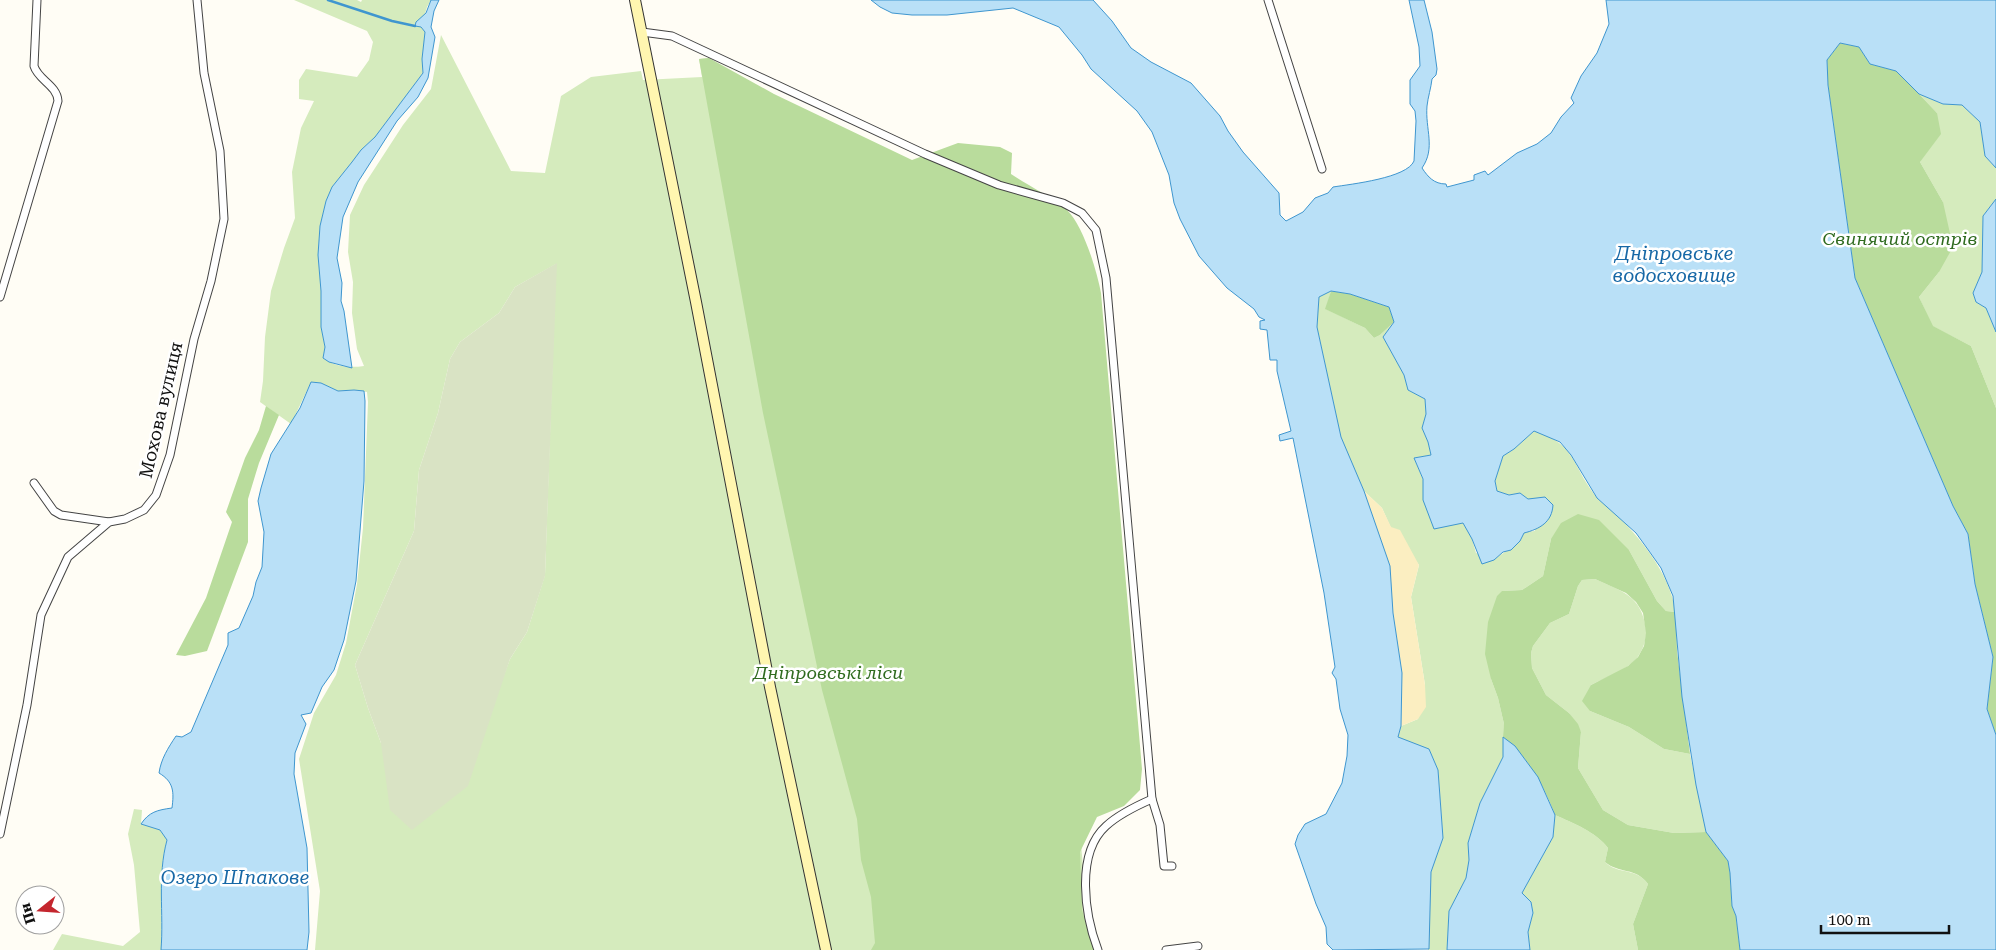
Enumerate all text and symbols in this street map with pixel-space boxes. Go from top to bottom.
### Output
park label: Свинячий острів [1822,228,1978,249]
water label: Дніпровське водосховище [1613,242,1736,287]
street label: Мохова вулиця [135,340,186,480]
park label: Дніпровські ліси [752,662,903,683]
water label: Озеро Шпакове [161,866,310,889]
north arrow [15,885,65,935]
text: Пн [17,901,38,926]
scale bar [1821,902,1948,934]
text: 100 m [1828,911,1871,929]

